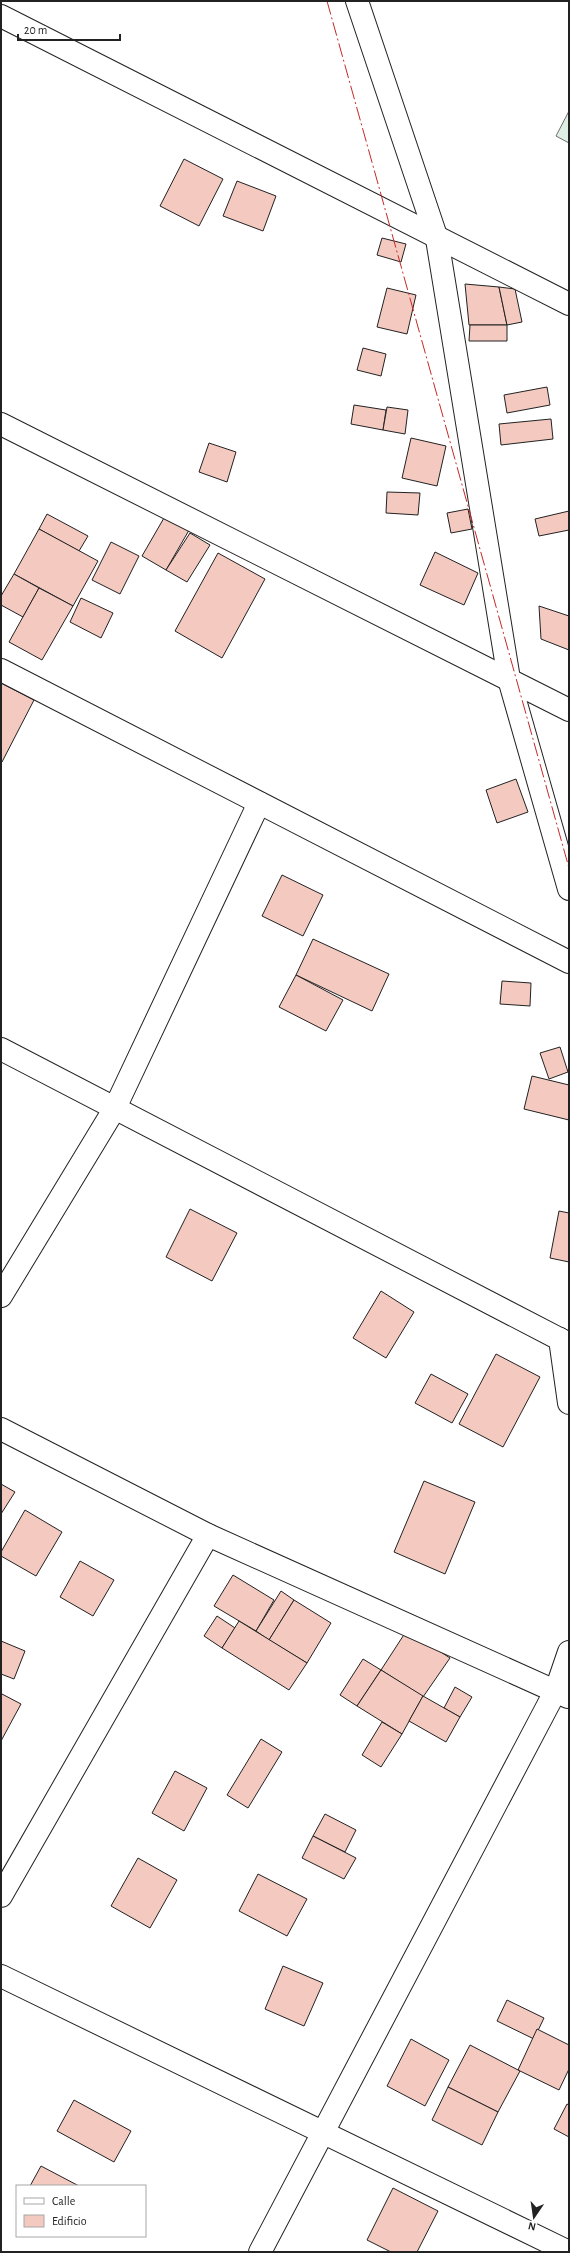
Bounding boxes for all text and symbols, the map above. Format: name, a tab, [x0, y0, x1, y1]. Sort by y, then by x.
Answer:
scale bar	[18, 16, 120, 42]
text: 20 m	[24, 24, 47, 36]
legend	[16, 2185, 146, 2237]
text: Calle	[52, 2195, 75, 2207]
north arrow	[514, 2197, 554, 2237]
text: Edificio	[52, 2215, 87, 2227]
text: N	[527, 2220, 537, 2232]

